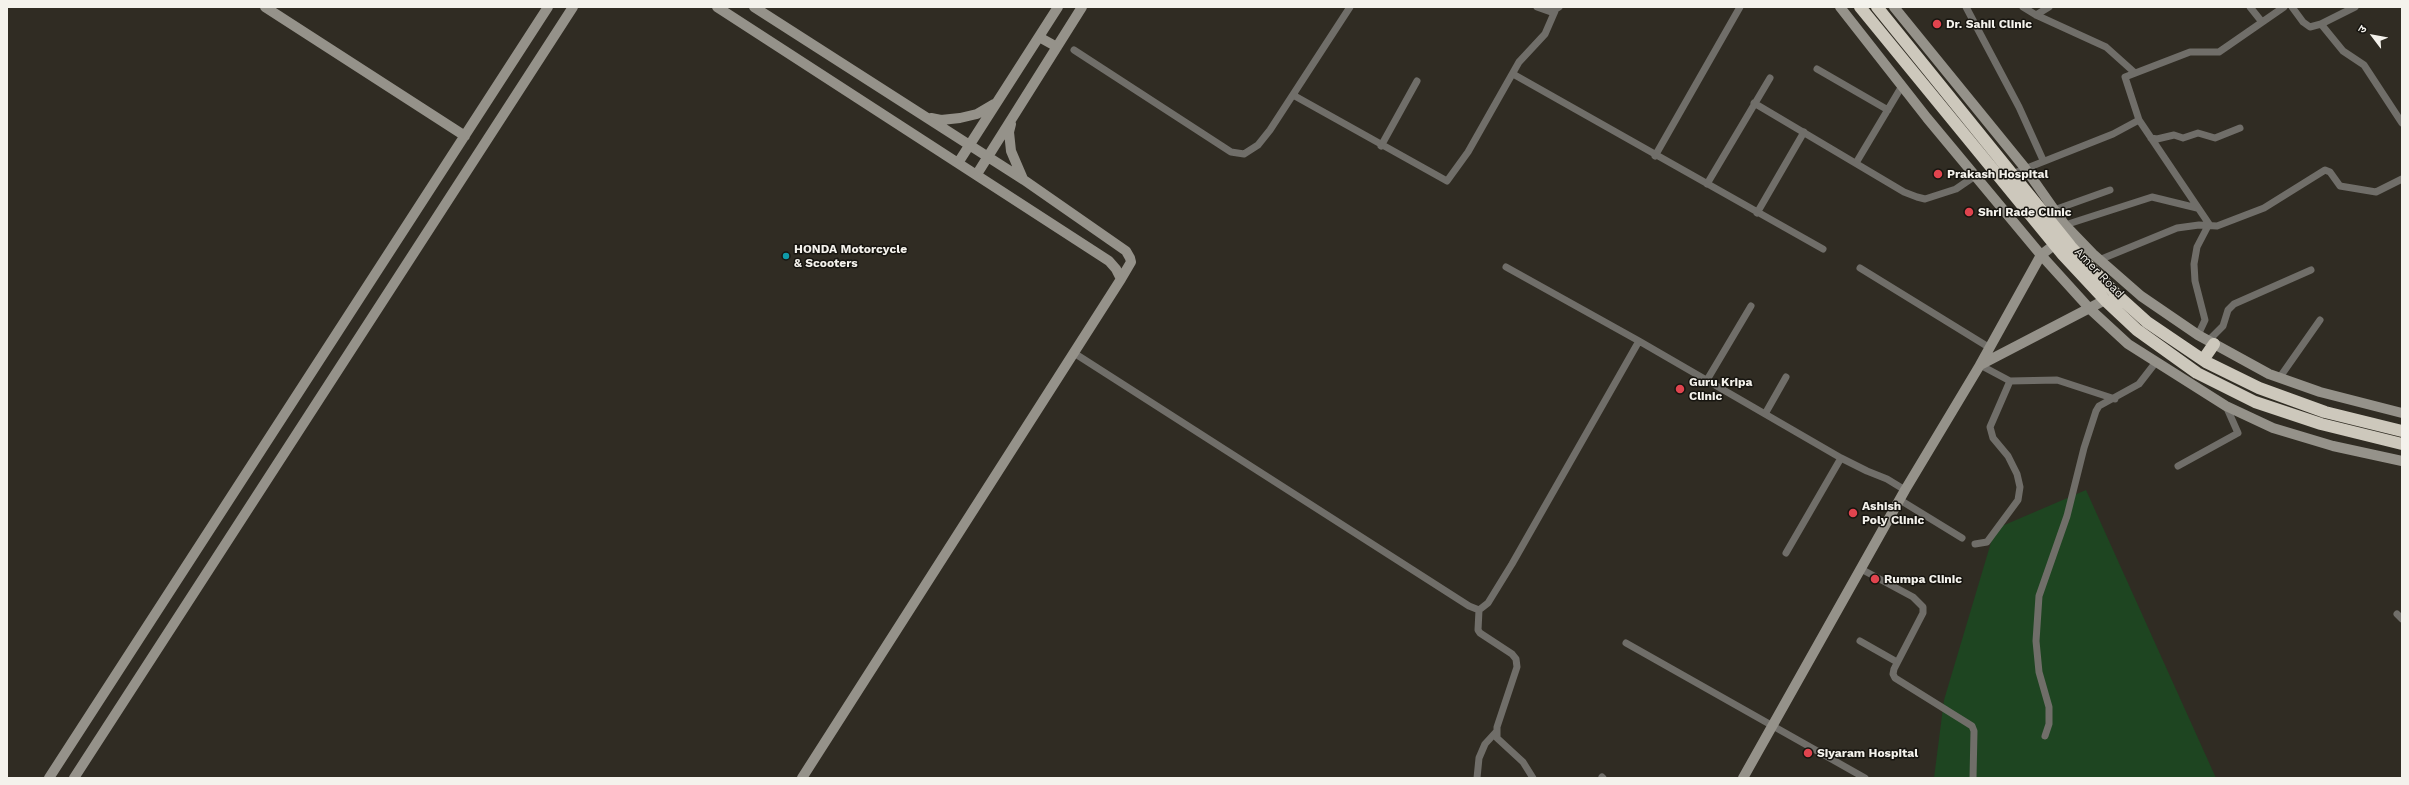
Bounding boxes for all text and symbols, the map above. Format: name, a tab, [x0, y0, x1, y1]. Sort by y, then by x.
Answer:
north arrow	[2353, 16, 2393, 56]
place label: Dr. Sahil Clinic	[1946, 17, 2032, 31]
marker: Dr. Sahil Clinic	[1931, 18, 1943, 30]
text: उ	[2355, 23, 2370, 36]
place label: Prakash Hospital	[1947, 167, 2048, 181]
marker: Prakash Hospital	[1932, 168, 1944, 180]
place label: Shri Rade Clinic	[1978, 205, 2072, 219]
marker: Shri Rade Clinic	[1963, 206, 1975, 218]
place label: HONDA Motorcycle & Scooters	[794, 242, 907, 270]
street label: Amer Road	[2071, 245, 2127, 301]
marker: HONDA Motorcycle & Scooters	[781, 251, 791, 261]
place label: Guru Kripa Clinic	[1689, 375, 1753, 403]
marker: Guru Kripa Clinic	[1674, 383, 1686, 395]
place label: Ashish Poly Clinic	[1862, 499, 1924, 527]
marker: Ashish Poly Clinic	[1847, 507, 1859, 519]
place label: Rumpa Clinic	[1884, 572, 1962, 586]
marker: Rumpa Clinic	[1869, 573, 1881, 585]
place label: Siyaram Hospital	[1817, 746, 1918, 760]
marker: Siyaram Hospital	[1802, 747, 1814, 759]

